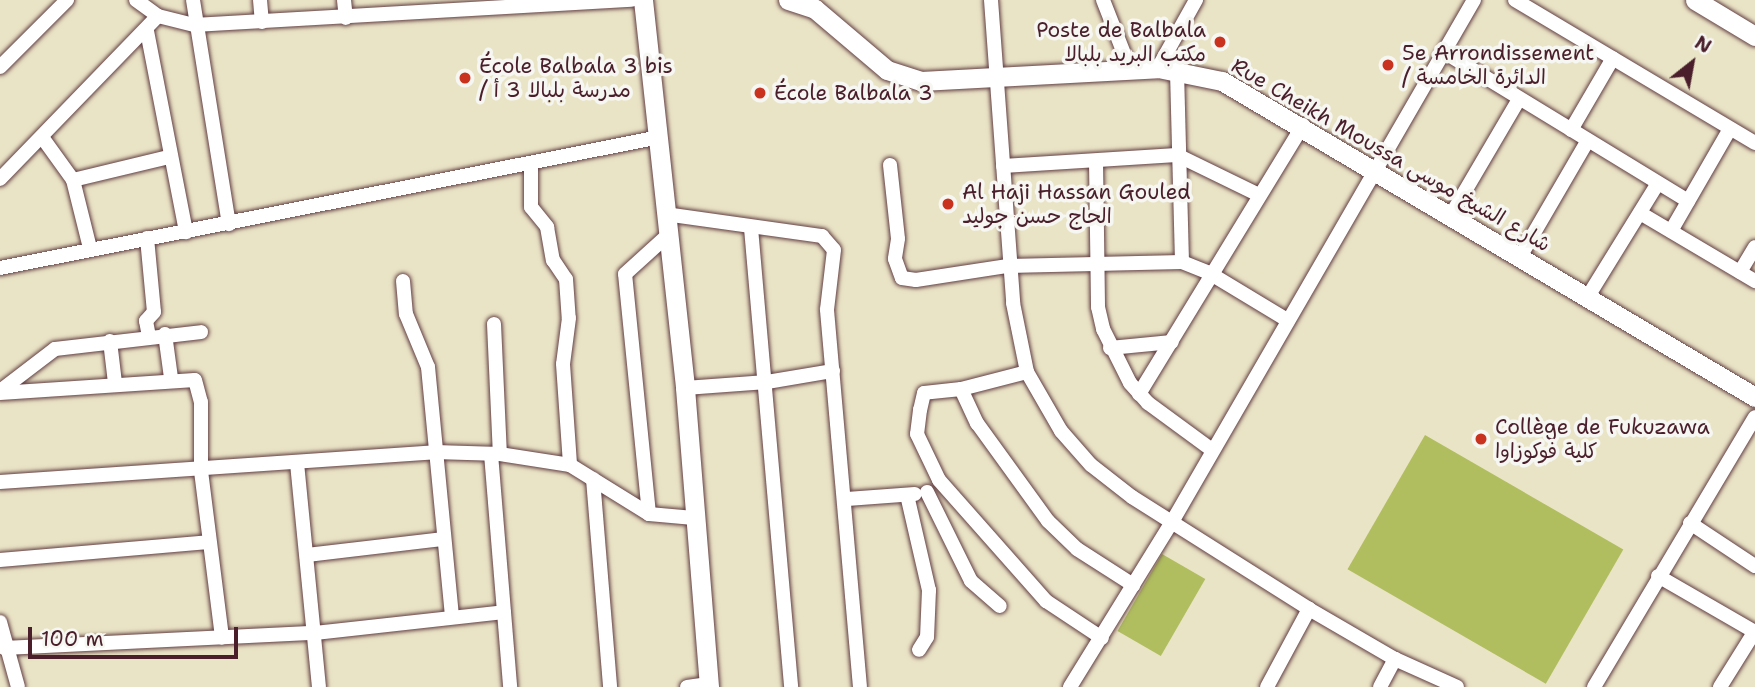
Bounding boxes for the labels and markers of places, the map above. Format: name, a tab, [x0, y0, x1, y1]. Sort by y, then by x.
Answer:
place label: Poste de Balbala مكتب البريد بلبالا	[1036, 17, 1206, 67]
marker: Poste de Balbala مكتب البريد بلبالا	[1212, 34, 1228, 50]
place label: 5e Arrondissement / الدائرة الخامسة	[1402, 40, 1595, 90]
place label: École Balbala 3 bis / مدرسة بلبالا 3 أ	[479, 53, 673, 103]
marker: 5e Arrondissement / الدائرة الخامسة	[1380, 57, 1396, 73]
marker: École Balbala 3 bis / مدرسة بلبالا 3 أ	[457, 70, 473, 86]
place label: École Balbala 3	[774, 80, 933, 106]
marker: École Balbala 3	[752, 85, 768, 101]
place label: Al Haji Hassan Gouled الحاج حسن جوليد	[962, 179, 1191, 229]
marker: Al Haji Hassan Gouled الحاج حسن جوليد	[940, 196, 956, 212]
place label: Collège de Fukuzawa كلية فوكوزاوا	[1495, 414, 1710, 464]
marker: Collège de Fukuzawa كلية فوكوزاوا	[1473, 431, 1489, 447]

